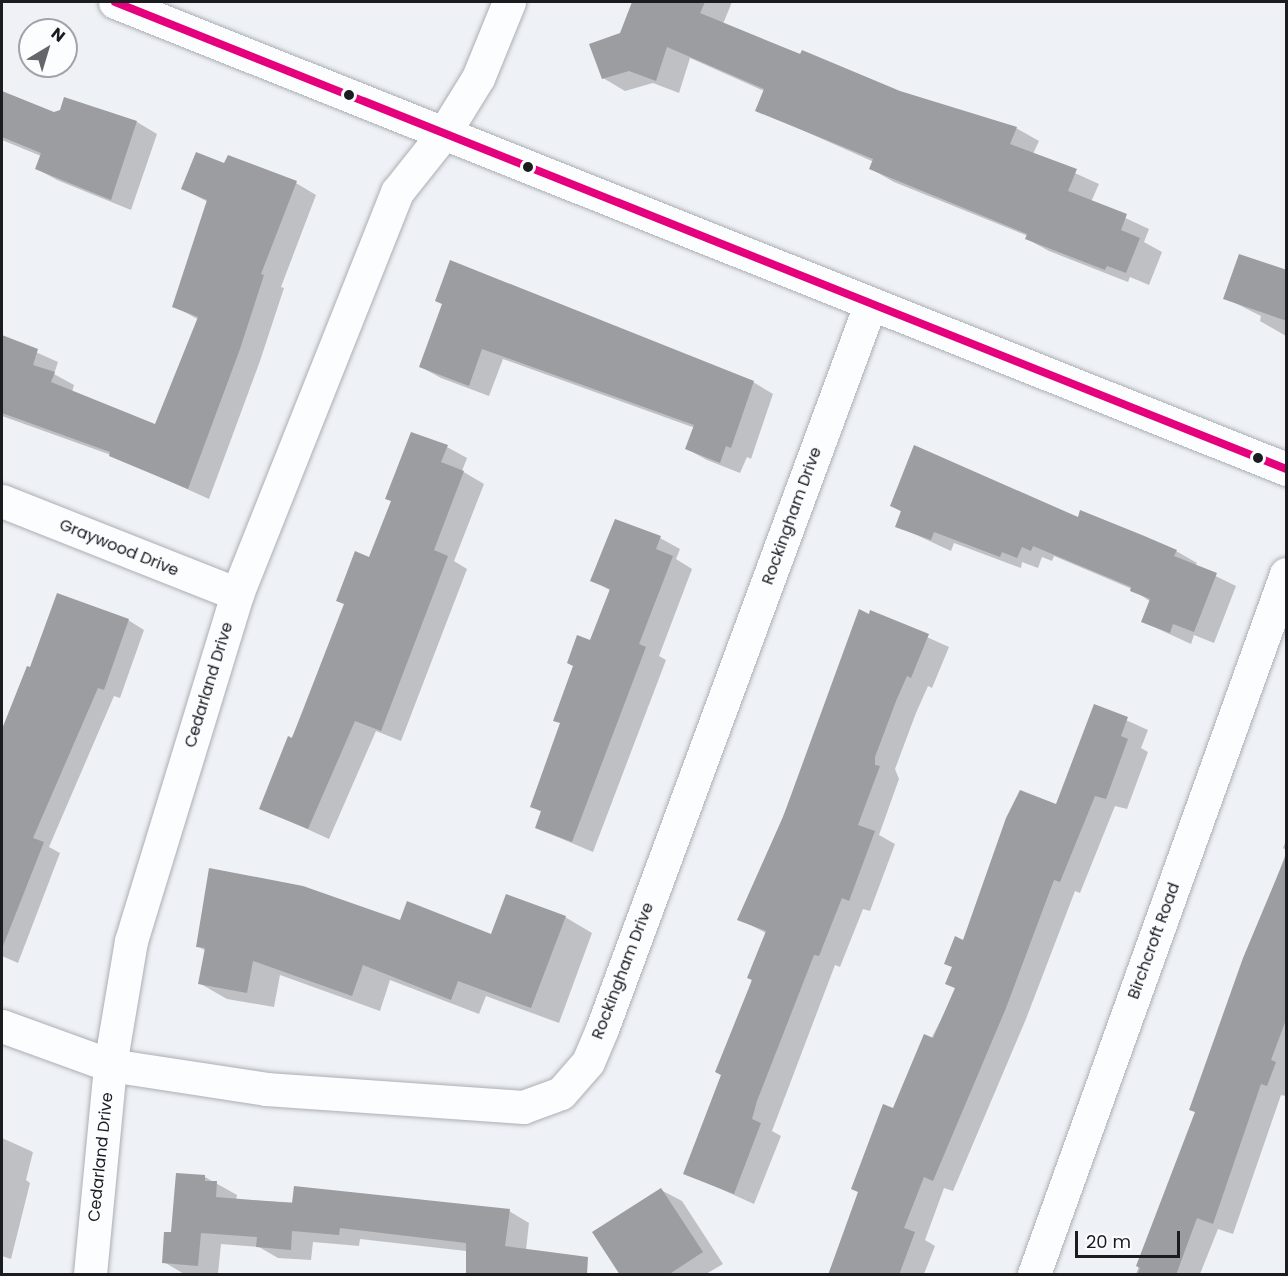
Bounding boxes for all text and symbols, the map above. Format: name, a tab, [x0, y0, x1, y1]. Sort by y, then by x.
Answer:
north arrow	[18, 18, 78, 78]
text: N	[46, 22, 70, 48]
unlabelled marker	[343, 89, 355, 101]
unlabelled marker	[522, 161, 534, 173]
street label: Rockingham Drive	[758, 445, 826, 587]
unlabelled marker	[1252, 452, 1264, 464]
street label: Graywood Drive	[57, 515, 181, 581]
street label: Cedarland Drive	[181, 620, 237, 750]
street label: Birchcroft Road	[1124, 880, 1184, 1002]
street label: Rockingham Drive	[588, 900, 658, 1042]
street label: Cedarland Drive	[85, 1091, 117, 1223]
scale bar	[1078, 1219, 1183, 1257]
text: 20 m	[1086, 1229, 1131, 1254]

